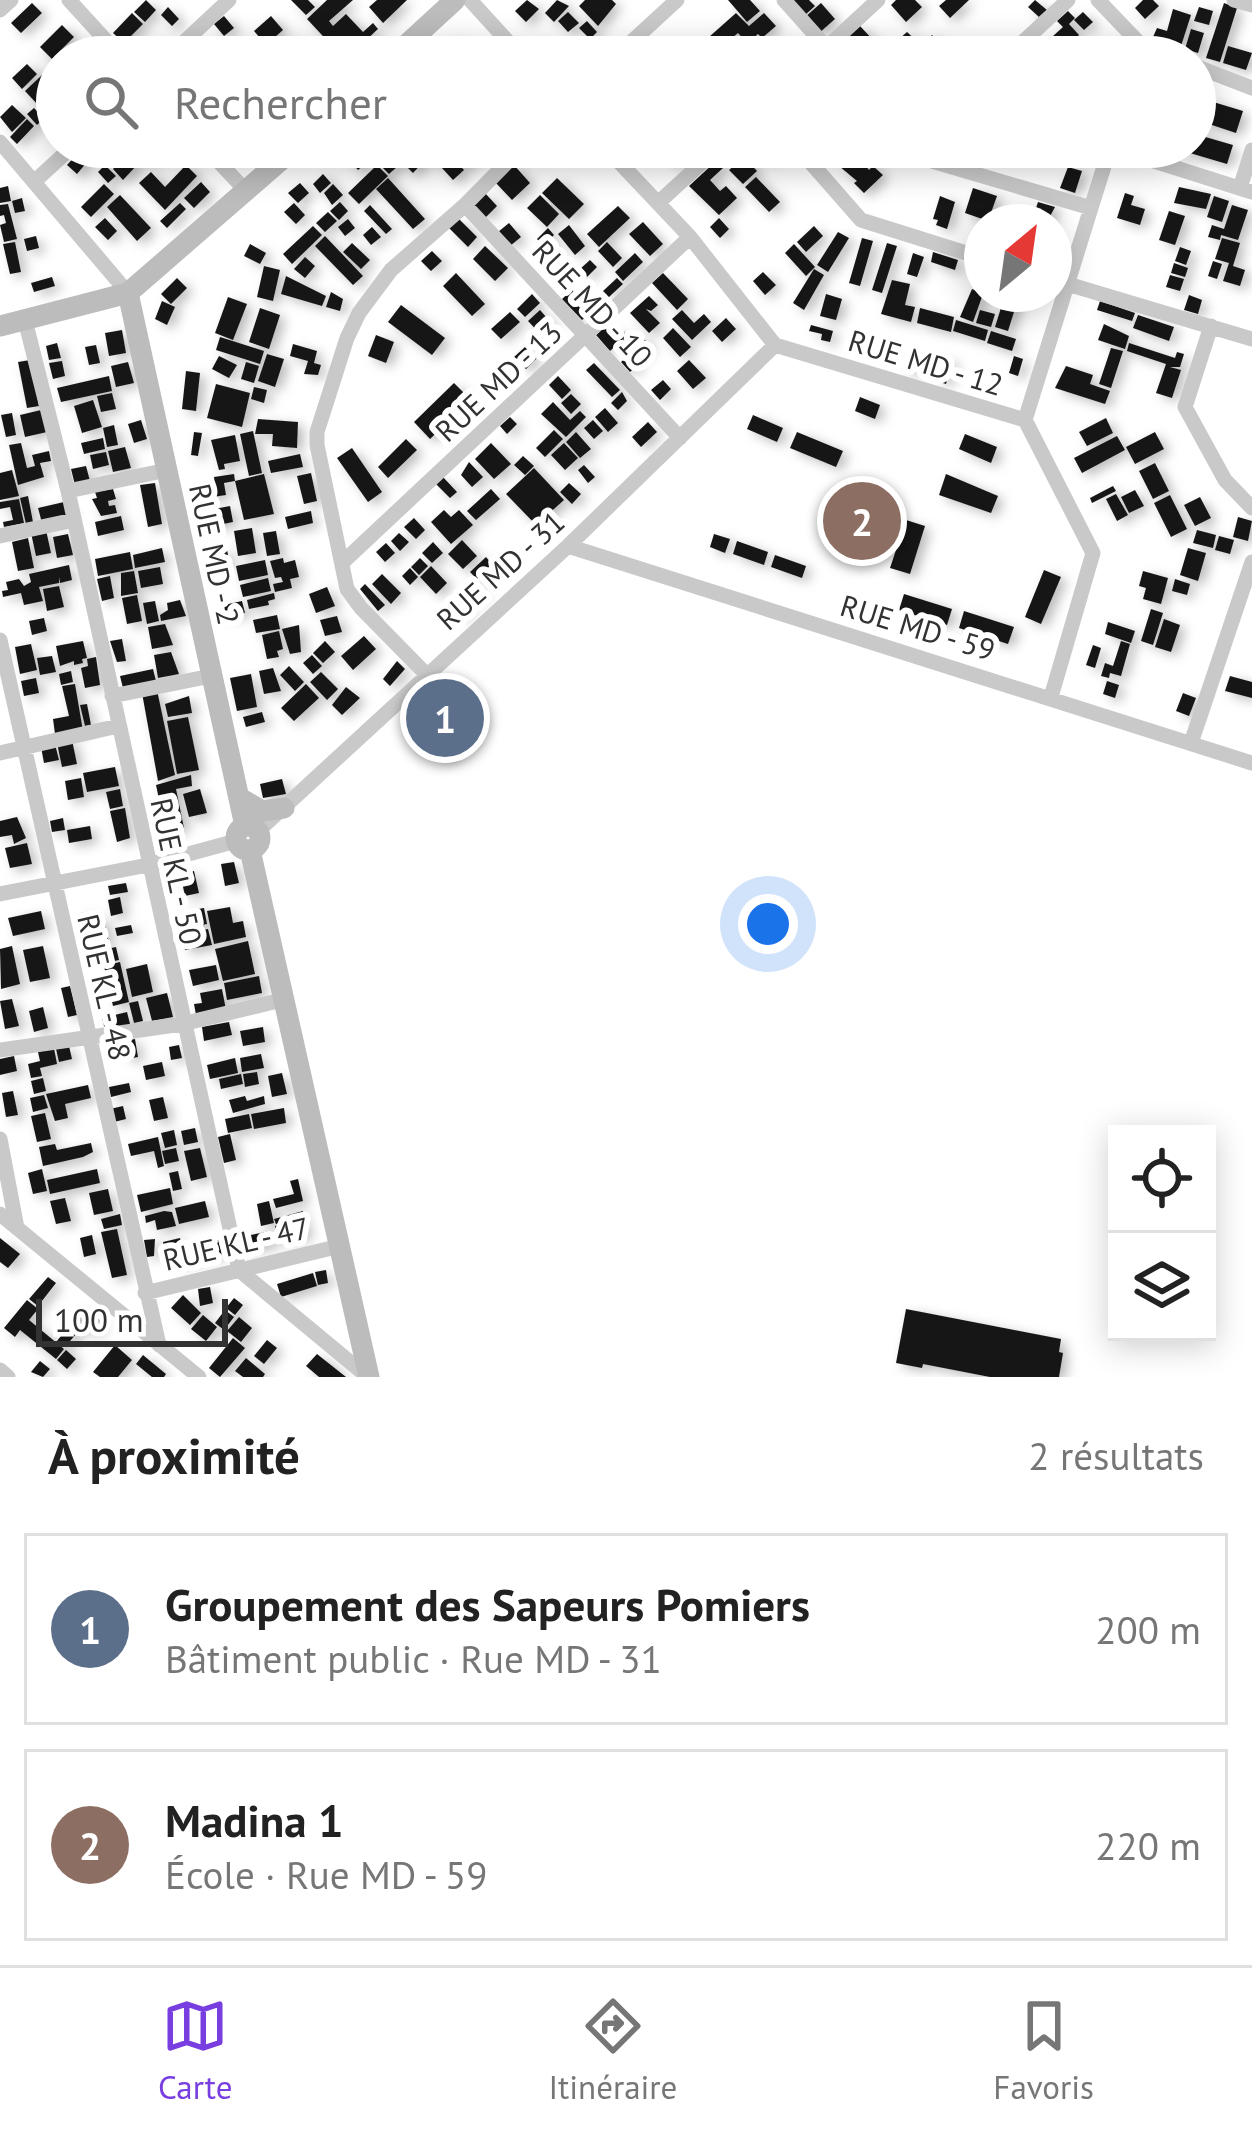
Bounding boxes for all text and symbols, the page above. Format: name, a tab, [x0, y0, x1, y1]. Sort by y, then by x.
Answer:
search box	[36, 36, 1216, 168]
icon: search	[78, 69, 144, 135]
text: Rechercher	[174, 73, 387, 131]
north arrow	[964, 204, 1072, 312]
street label: RUE MD - 10	[524, 231, 662, 375]
street label: RUE MD - 13	[426, 312, 570, 450]
street label: RUE MD - 12	[844, 320, 1008, 404]
pin: 2	[823, 476, 901, 566]
street label: RUE MD - 2	[181, 480, 249, 628]
street label: RUE MD - 31	[428, 502, 572, 638]
street label: RUE MD - 59	[836, 585, 1000, 669]
pin: 1	[406, 673, 484, 763]
street label: RUE KL - 50	[142, 794, 212, 948]
your location	[738, 894, 798, 954]
street label: RUE KL - 48	[69, 910, 141, 1064]
map controls	[1108, 1125, 1216, 1341]
button: locate	[1108, 1125, 1216, 1233]
street label: RUE KL - 47	[159, 1207, 313, 1279]
button: layers	[1108, 1233, 1216, 1341]
scale bar	[36, 1293, 228, 1346]
text: 100 m	[54, 1298, 144, 1341]
text: À proximité	[48, 1422, 300, 1488]
text: 2 résultats	[1028, 1430, 1204, 1481]
text: Groupement des Sapeurs Pomiers	[165, 1575, 810, 1633]
text: 1	[79, 1604, 101, 1655]
text: 200 m	[1095, 1604, 1201, 1655]
text: Bâtiment public · Rue MD - 31	[165, 1633, 662, 1684]
text: Madina 1	[165, 1791, 343, 1849]
text: 2	[79, 1820, 101, 1871]
text: 220 m	[1095, 1820, 1201, 1871]
text: École · Rue MD - 59	[165, 1849, 488, 1900]
tab: Carte	[158, 1993, 232, 2108]
tab: Itinéraire	[548, 1993, 677, 2108]
tab: Favoris	[993, 1993, 1094, 2108]

